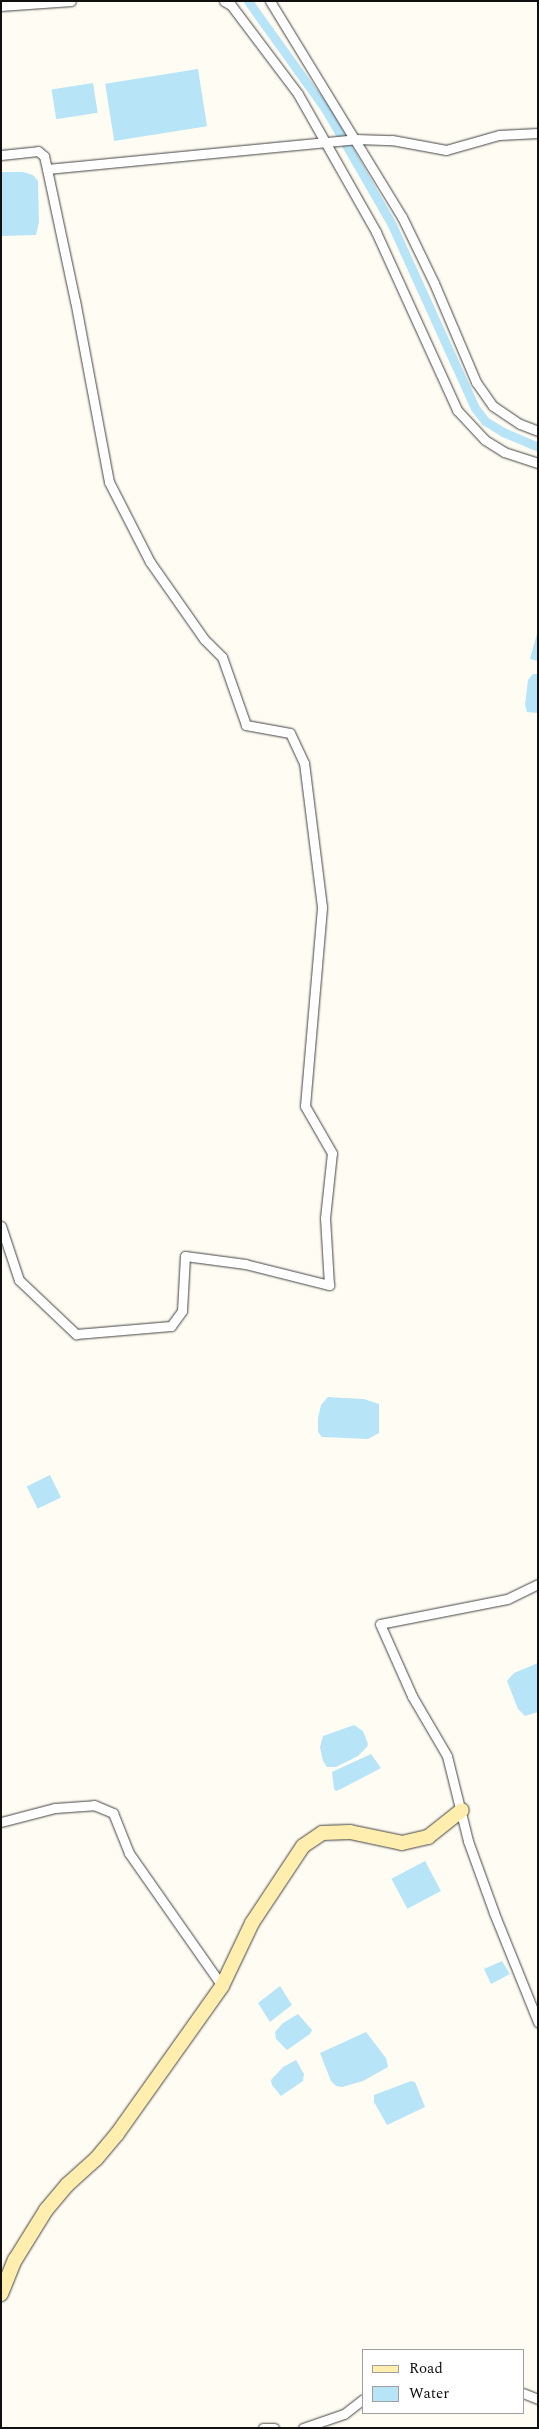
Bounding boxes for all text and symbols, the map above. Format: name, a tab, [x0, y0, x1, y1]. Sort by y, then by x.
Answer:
legend	[362, 2349, 524, 2414]
text: Road	[409, 2357, 443, 2380]
text: Water	[409, 2382, 449, 2405]

